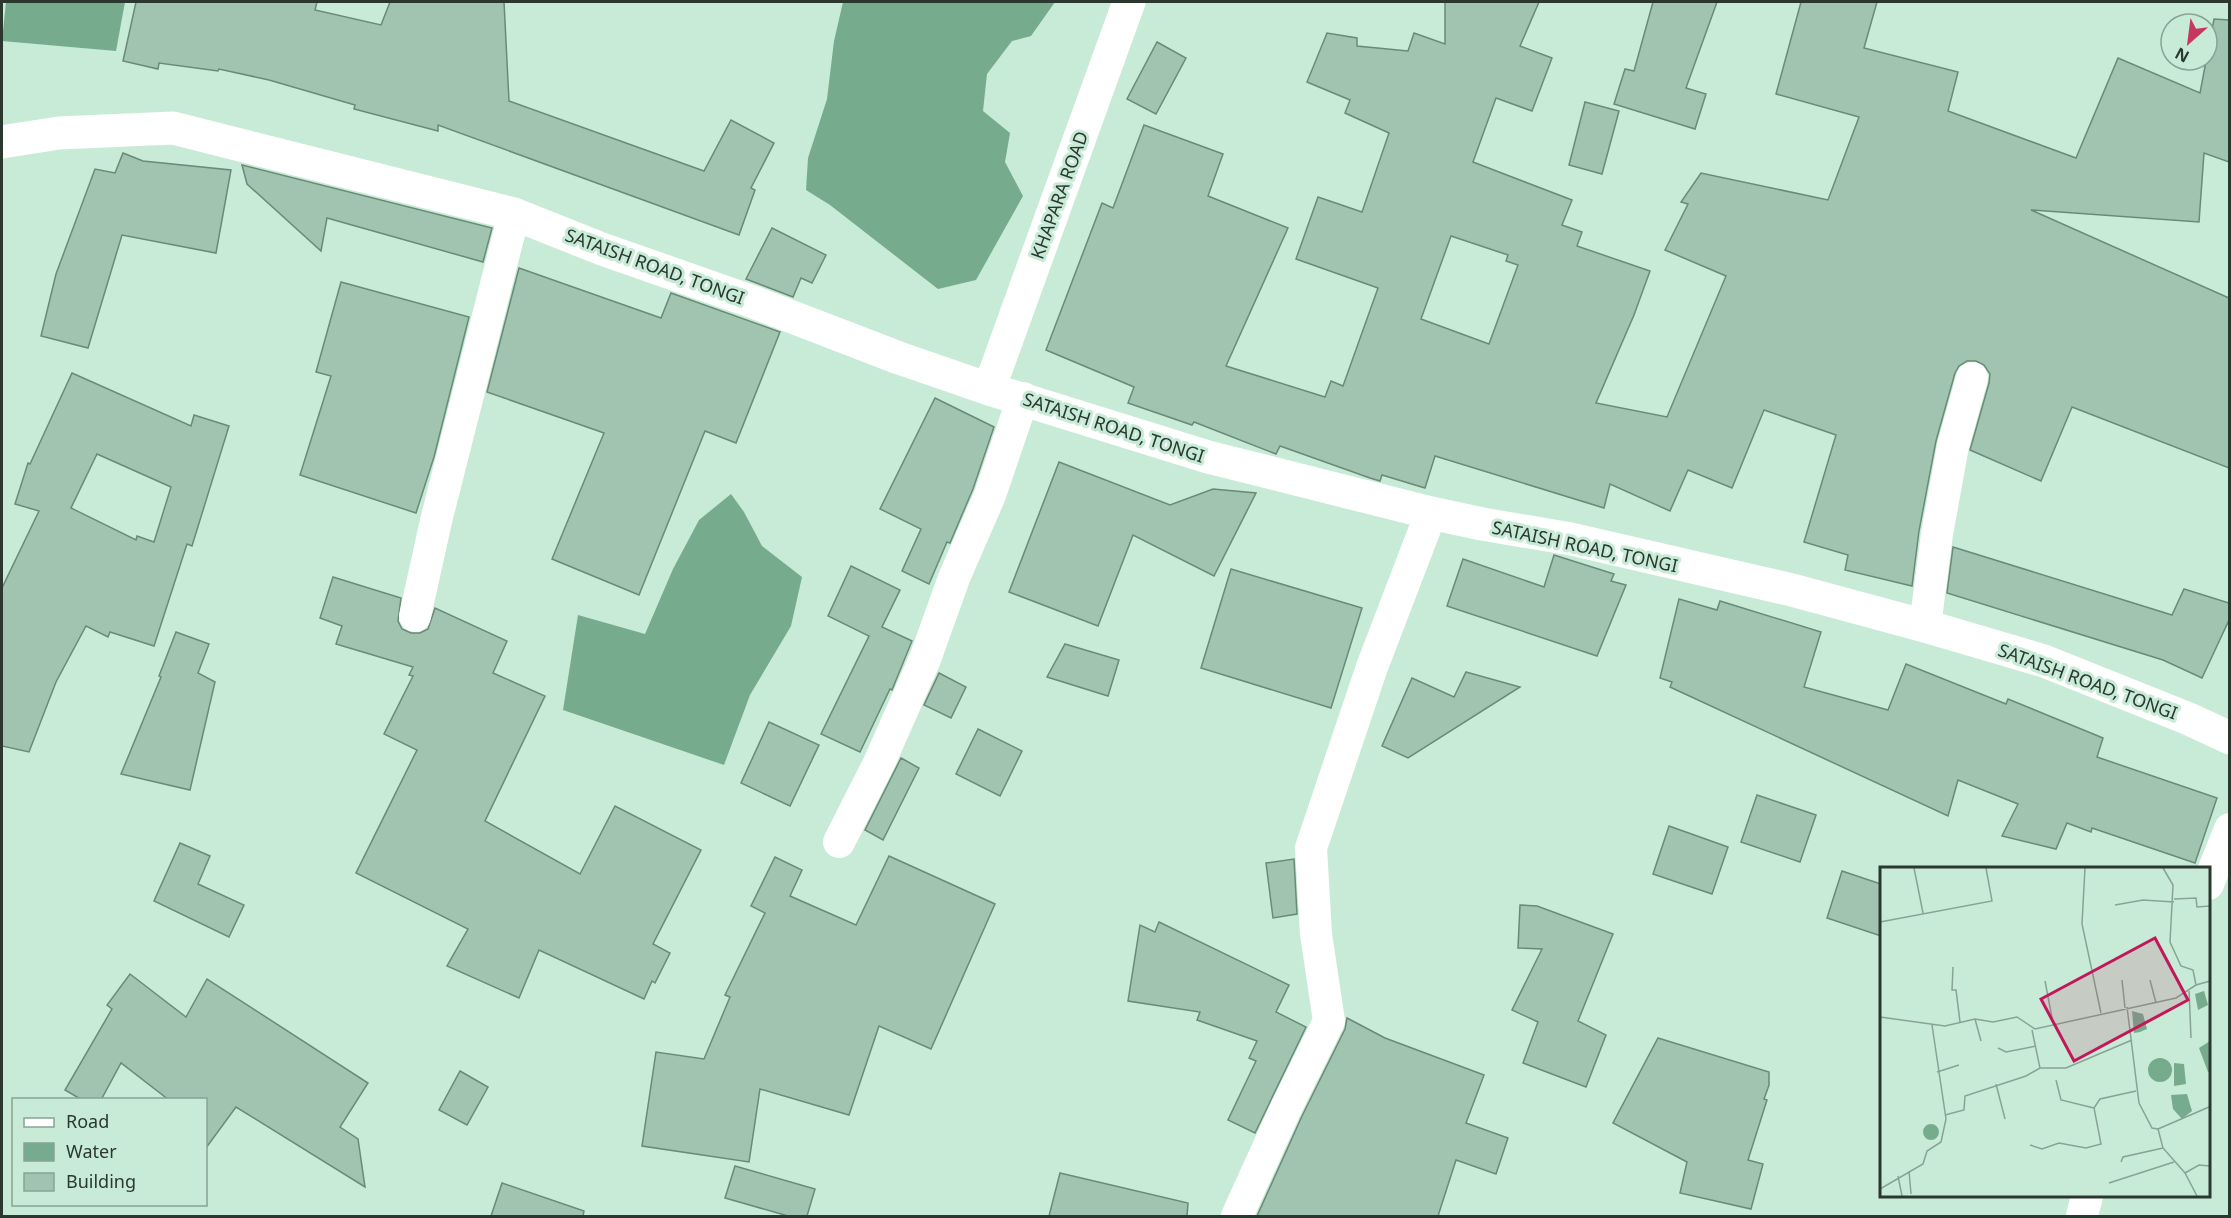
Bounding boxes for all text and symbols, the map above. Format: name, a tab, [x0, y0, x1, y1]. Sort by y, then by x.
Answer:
north arrow	[2159, 12, 2219, 72]
text: N	[2171, 42, 2193, 68]
street label: KHAPARA ROAD	[1025, 128, 1093, 262]
street label: SATAISH ROAD, TONGI	[562, 222, 748, 310]
street label: SATAISH ROAD, TONGI	[1020, 386, 1208, 468]
street label: SATAISH ROAD, TONGI	[1490, 515, 1680, 577]
street label: SATAISH ROAD, TONGI	[1995, 637, 2181, 725]
inset map	[1880, 867, 2210, 1197]
legend	[12, 1098, 207, 1206]
text: Road	[66, 1109, 109, 1133]
text: Water	[66, 1139, 117, 1163]
text: Building	[66, 1169, 136, 1193]

